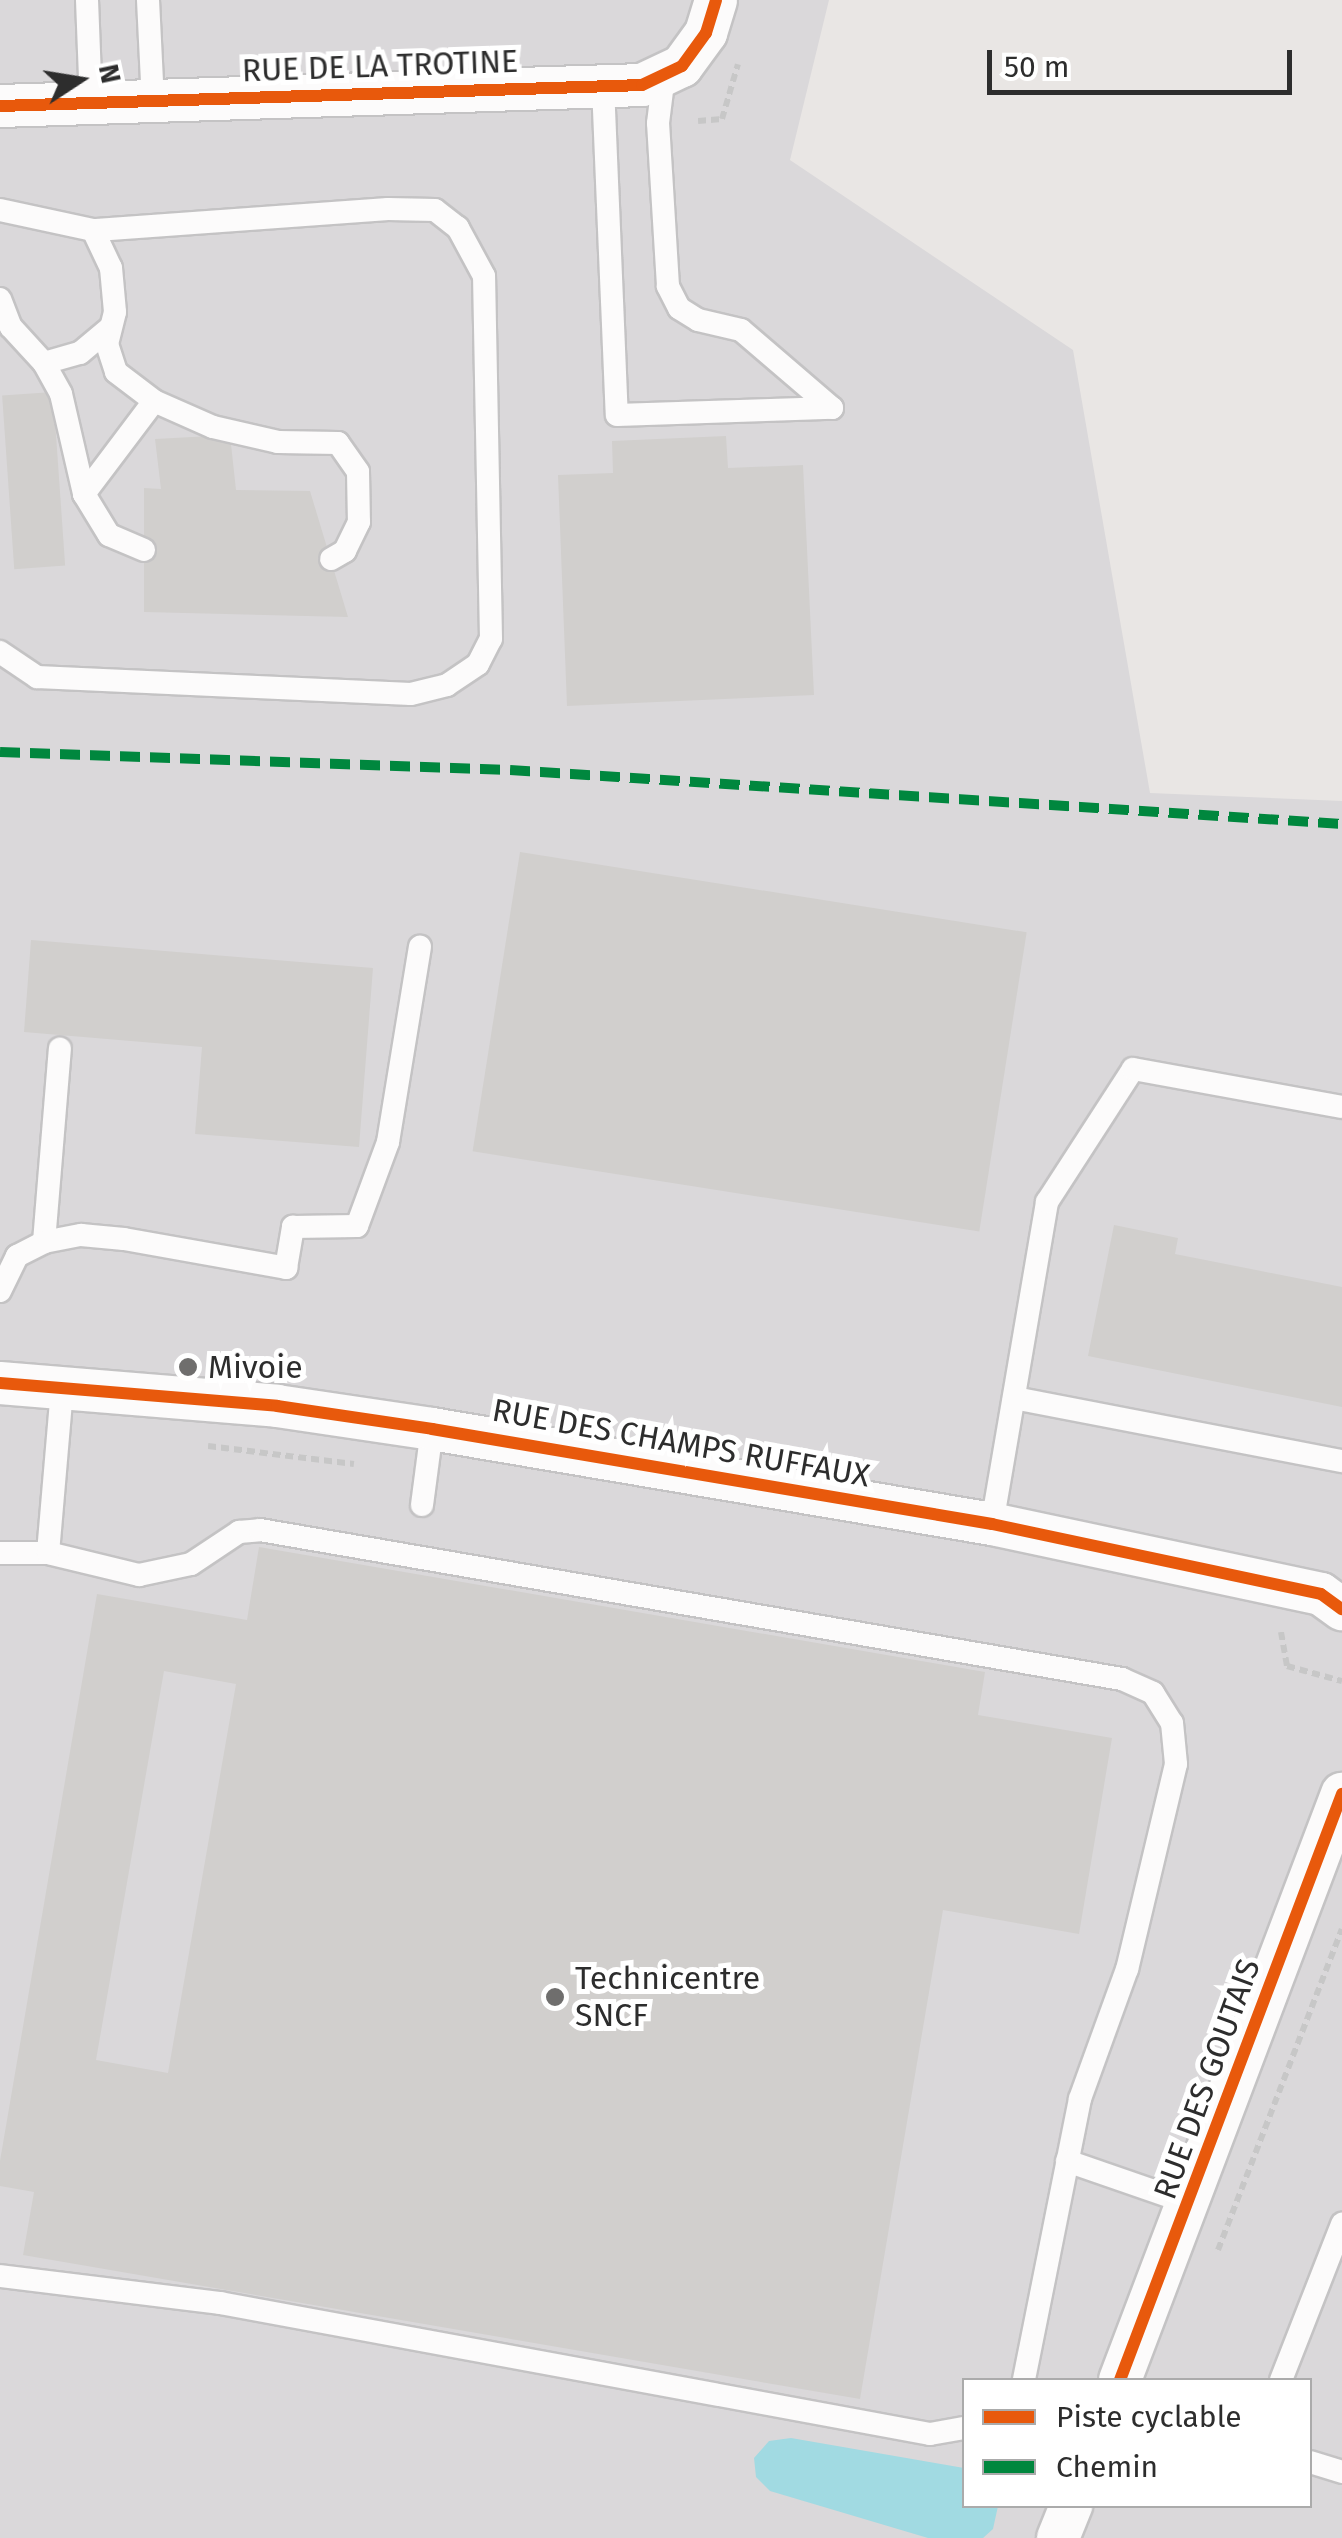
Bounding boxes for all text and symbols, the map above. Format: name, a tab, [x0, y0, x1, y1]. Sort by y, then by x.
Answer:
north arrow	[30, 30, 130, 130]
scale bar	[992, 30, 1297, 92]
street label: RUE DE LA TROTINE	[241, 42, 519, 90]
text: 50 m	[1004, 49, 1069, 85]
text: N	[92, 61, 128, 86]
place label: Mivoie	[208, 1348, 303, 1386]
marker: Mivoie	[177, 1356, 199, 1378]
street label: RUE DES CHAMPS RUFFAUX	[489, 1391, 873, 1495]
street label: RUE DES GOUTAIS	[1146, 1954, 1268, 2204]
place label: Technicentre SNCF	[575, 1960, 760, 2035]
marker: Technicentre SNCF	[544, 1986, 566, 2008]
legend	[962, 2378, 1312, 2508]
text: Piste cyclable	[1056, 2399, 1242, 2435]
text: Chemin	[1056, 2449, 1158, 2485]

